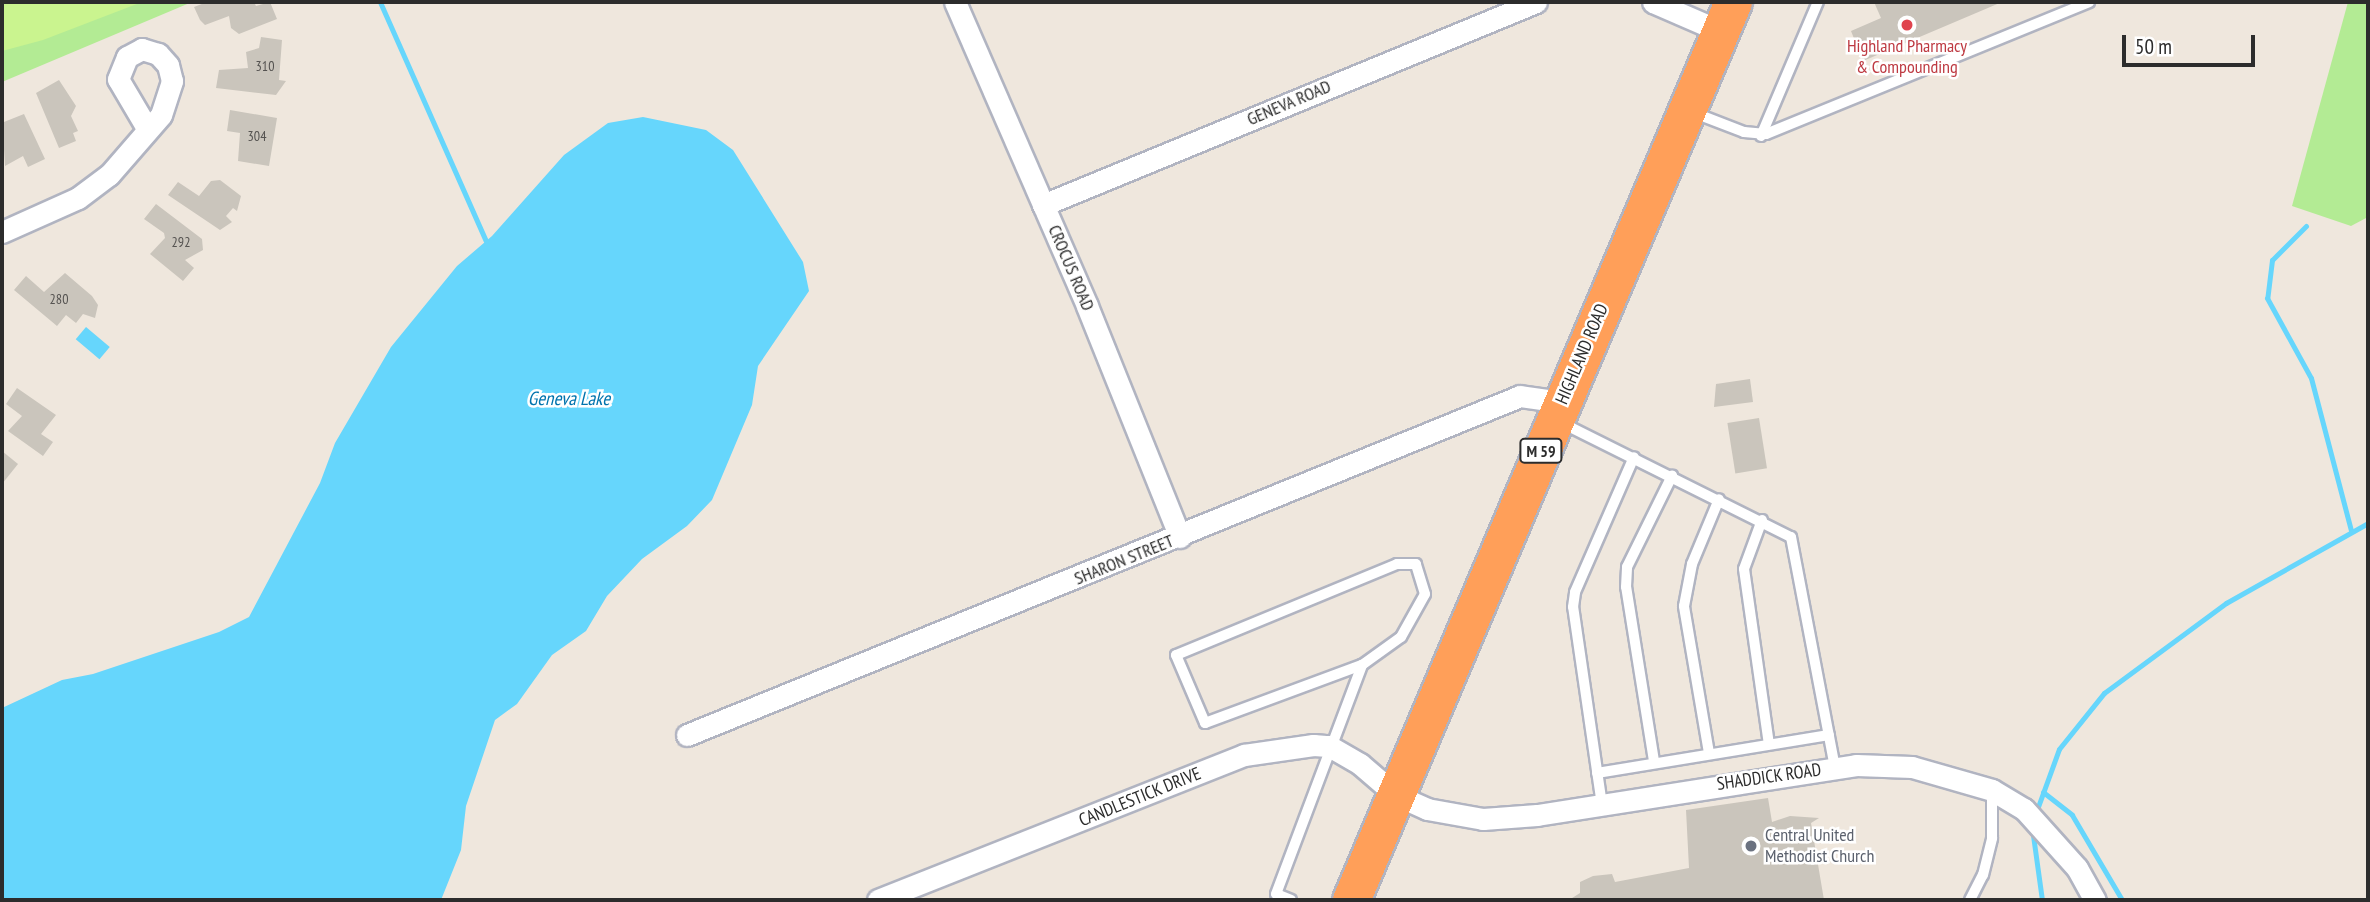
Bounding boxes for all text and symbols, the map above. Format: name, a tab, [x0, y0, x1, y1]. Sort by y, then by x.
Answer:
marker: Highland Pharmacy & Compounding	[1899, 17, 1915, 33]
scale bar	[2125, 21, 2258, 65]
text: 50 m	[2135, 33, 2172, 60]
place label: Highland Pharmacy & Compounding	[1847, 36, 1967, 78]
house number: 310	[256, 58, 274, 74]
street label: GENEVA ROAD	[1244, 76, 1334, 130]
house number: 304	[248, 128, 266, 144]
street label: CROCUS ROAD	[1043, 222, 1099, 314]
house number: 292	[172, 234, 190, 250]
house number: 280	[50, 291, 68, 307]
street label: HIGHLAND ROAD	[1551, 301, 1613, 407]
water label: Geneva Lake	[528, 388, 610, 410]
road number: M 59	[1518, 438, 1564, 464]
street label: SHARON STREET	[1071, 530, 1177, 590]
street label: SHADDICK ROAD	[1715, 759, 1823, 795]
street label: CANDLESTICK DRIVE	[1076, 763, 1204, 831]
place label: Central United Methodist Church	[1765, 825, 1874, 868]
marker: Central United Methodist Church	[1743, 838, 1759, 854]

